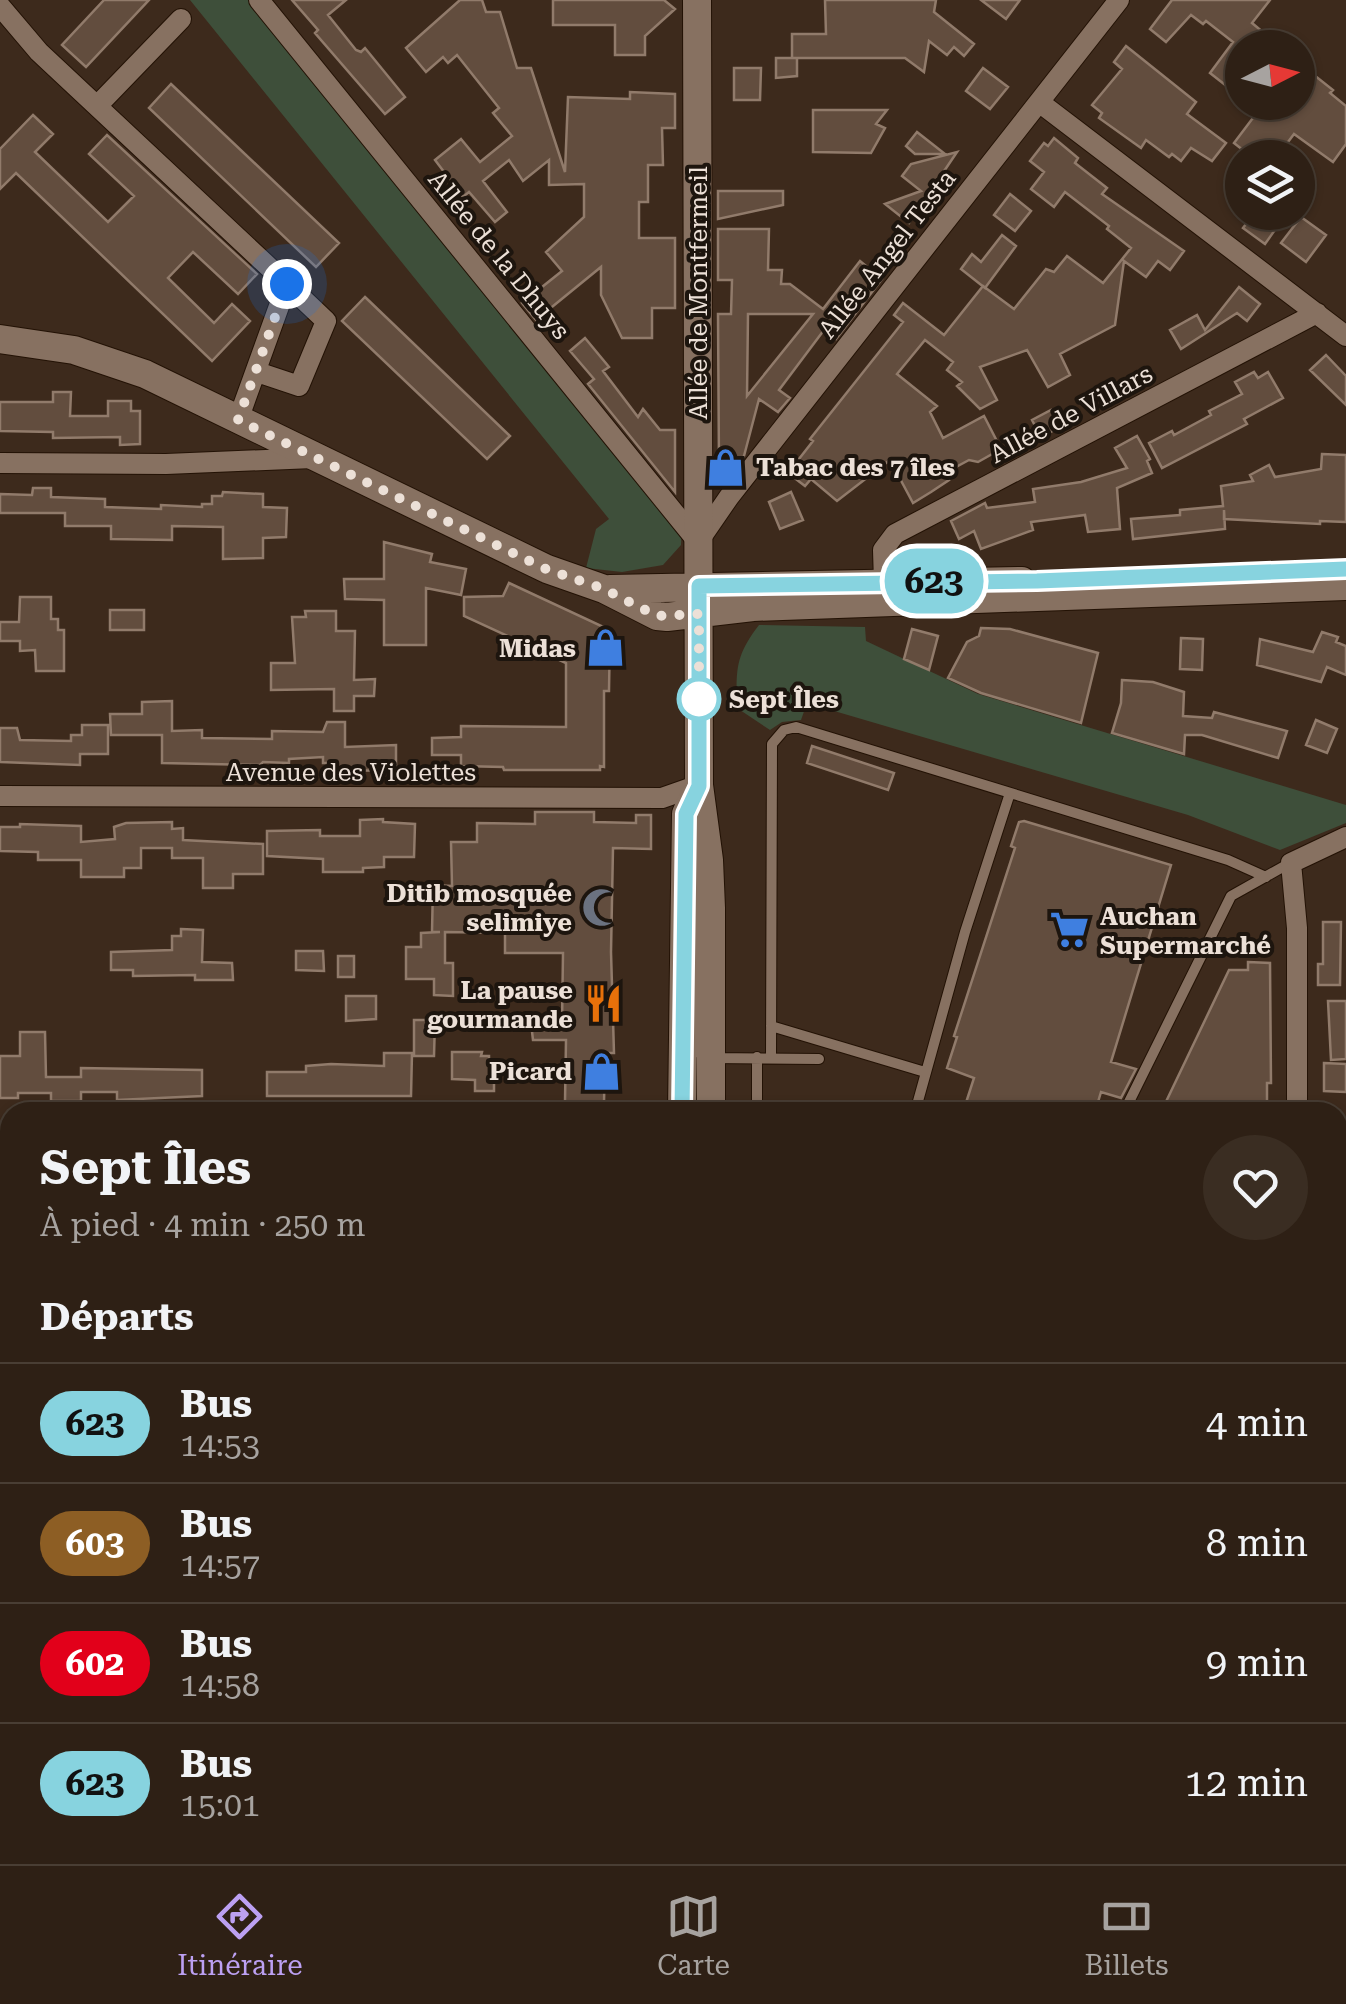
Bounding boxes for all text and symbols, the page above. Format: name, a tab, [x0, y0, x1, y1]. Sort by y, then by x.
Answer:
north arrow	[1225, 30, 1315, 120]
map controls	[1225, 30, 1315, 230]
button: layers	[1225, 140, 1315, 230]
street label: Allée Angel Testa	[812, 164, 962, 344]
street label: Allée de la Dhuys	[422, 165, 576, 345]
street label: Allée de Montfermeil	[684, 166, 713, 420]
your location	[262, 259, 312, 309]
street label: Allée de Villars	[985, 359, 1157, 469]
shop icon: Tabac des 7 îles	[705, 446, 747, 488]
place label: Tabac des 7 îles	[756, 453, 955, 482]
line badge: 623	[876, 548, 992, 614]
text: 623	[905, 561, 963, 602]
shop icon: Midas	[585, 627, 627, 669]
place label: Midas	[499, 634, 576, 663]
marker: Sept Îles	[678, 678, 720, 720]
place label: Sept Îles	[729, 685, 839, 714]
street label: Avenue des Violettes	[226, 758, 476, 787]
place label: Ditib mosquée selimiye	[387, 879, 572, 937]
mosque icon: Ditib mosquée selimiye	[581, 886, 623, 928]
place label: Auchan Supermarché	[1100, 902, 1271, 960]
supermarket icon: Auchan Supermarché	[1049, 909, 1091, 951]
place label: La pause gourmande	[426, 976, 573, 1034]
restaurant icon: La pause gourmande	[582, 983, 624, 1025]
shop icon: Picard	[581, 1050, 623, 1092]
place label: Picard	[489, 1057, 572, 1086]
button: heart	[1203, 1135, 1308, 1240]
text: Sept Îles	[40, 1140, 251, 1196]
text: À pied · 4 min · 250 m	[40, 1206, 366, 1244]
text: Départs	[40, 1295, 194, 1339]
text: Bus	[180, 1382, 252, 1426]
text: 4 min	[1206, 1401, 1308, 1445]
text: 623	[66, 1403, 124, 1444]
text: 14:53	[180, 1426, 260, 1464]
text: Bus	[180, 1502, 252, 1546]
text: 8 min	[1206, 1521, 1308, 1565]
text: 603	[66, 1523, 124, 1564]
text: 14:57	[180, 1546, 260, 1584]
text: Bus	[180, 1622, 252, 1666]
text: 9 min	[1206, 1641, 1308, 1685]
text: 602	[66, 1643, 124, 1684]
text: 14:58	[180, 1666, 260, 1704]
text: Bus	[180, 1742, 252, 1786]
text: 12 min	[1185, 1761, 1308, 1805]
text: 623	[66, 1763, 124, 1804]
text: 15:01	[180, 1786, 260, 1824]
tab: Itinéraire	[177, 1889, 303, 1982]
tab: Carte	[657, 1889, 730, 1982]
tab: Billets	[1085, 1889, 1169, 1982]

